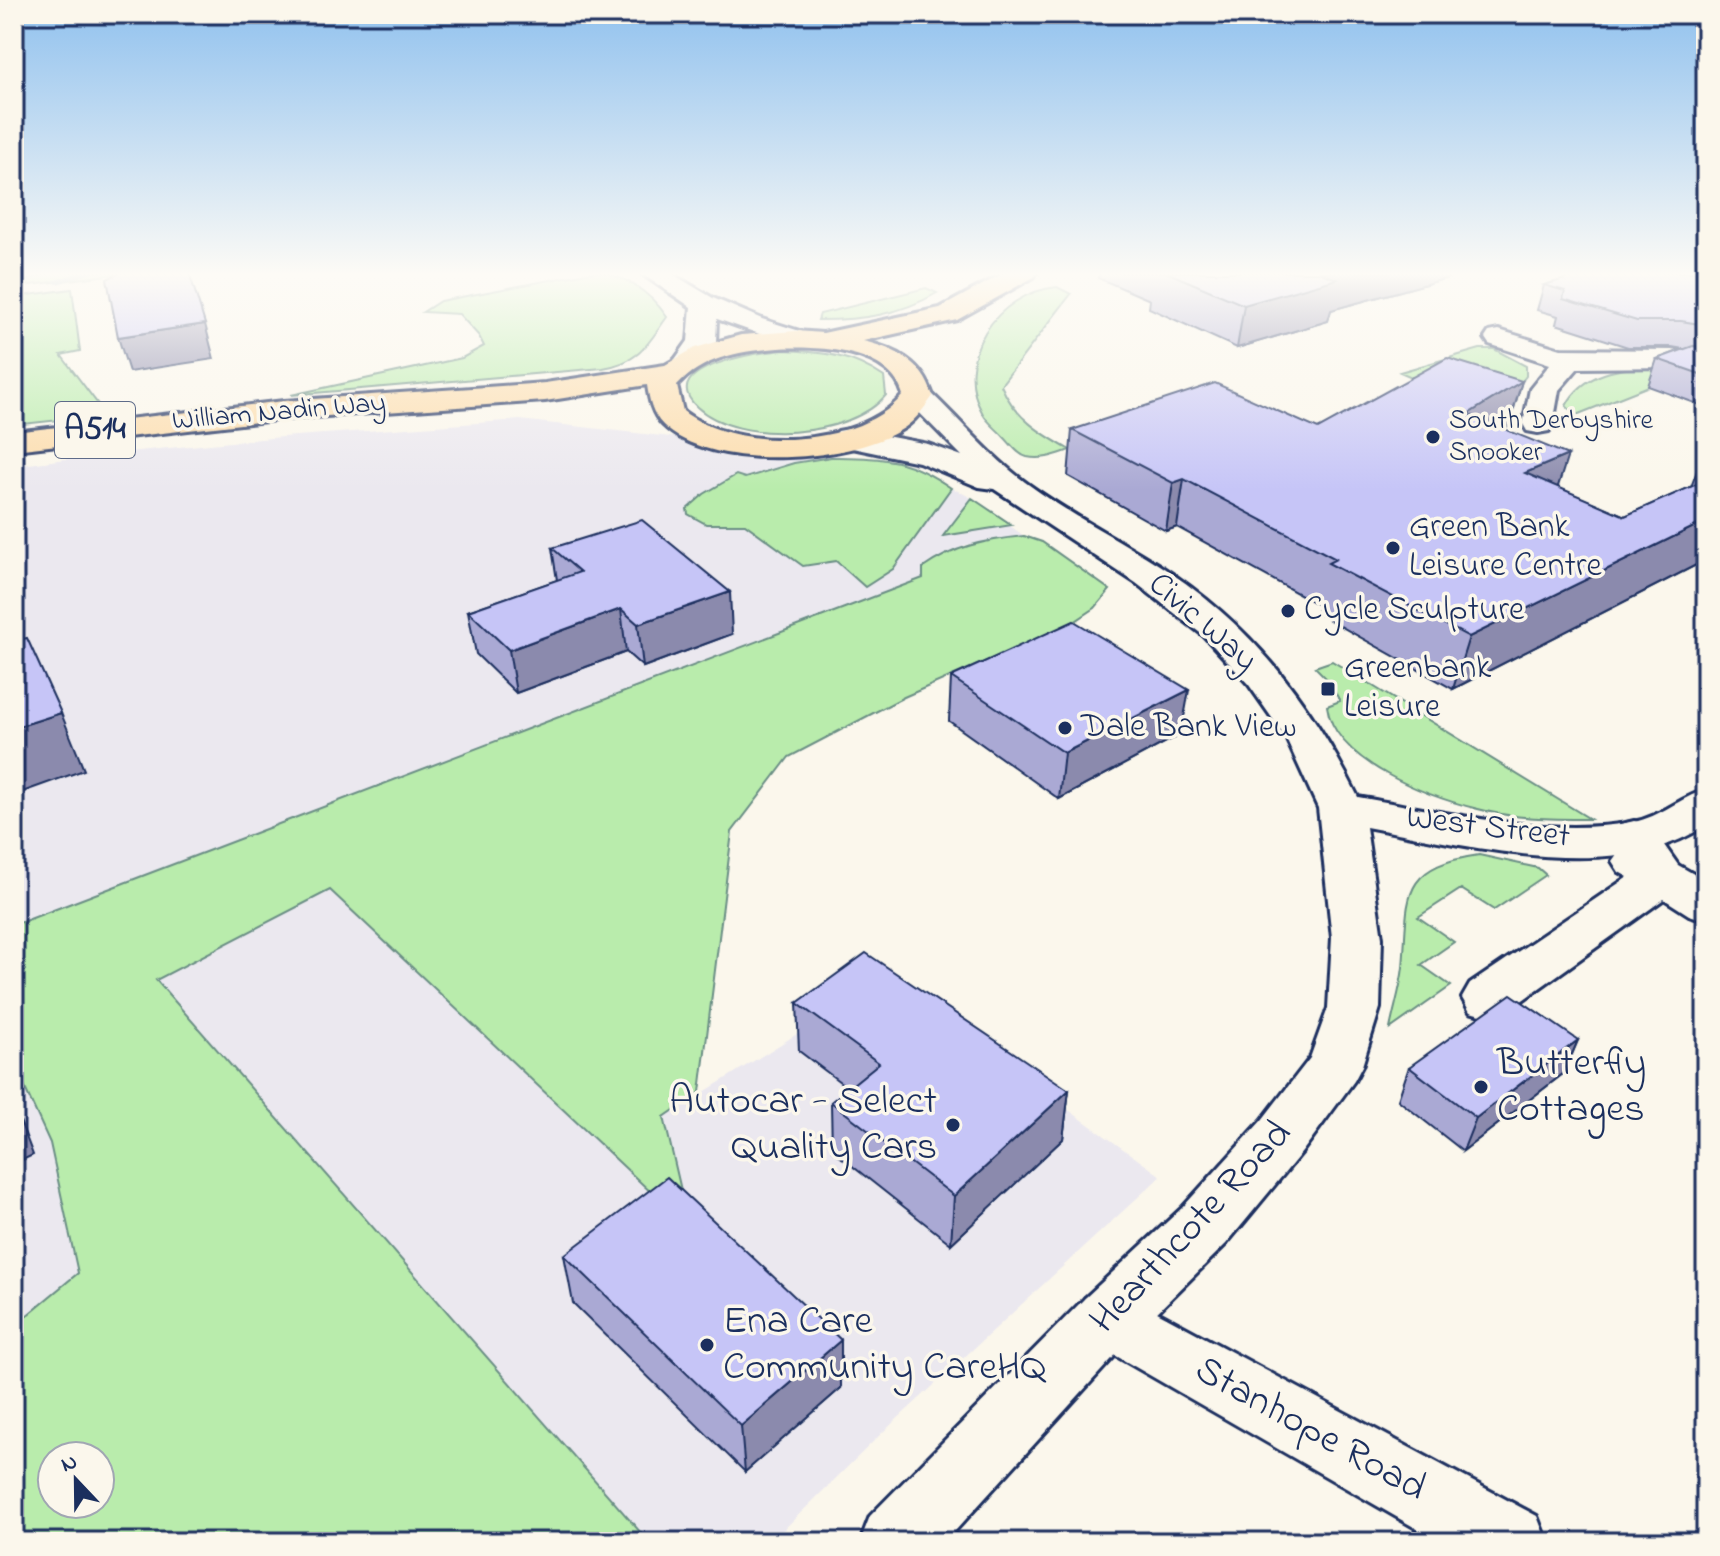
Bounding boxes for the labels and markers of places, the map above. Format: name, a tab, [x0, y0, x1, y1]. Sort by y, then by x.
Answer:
place label: South Derbyshire Snooker	[1449, 401, 1654, 474]
marker: South Derbyshire Snooker	[1424, 428, 1442, 446]
place label: Green Bank Leisure Centre	[1409, 503, 1602, 592]
marker: Green Bank Leisure Centre	[1384, 539, 1402, 557]
place label: Cycle Sculpture	[1304, 586, 1525, 636]
marker: Cycle Sculpture	[1279, 602, 1297, 620]
place label: Greenbank Leisure	[1344, 644, 1491, 733]
marker: Greenbank Leisure	[1319, 680, 1337, 698]
place label: Dale Bank View	[1080, 703, 1297, 753]
marker: Dale Bank View	[1056, 719, 1074, 737]
place label: Butterfly Cottages	[1496, 1035, 1646, 1140]
place label: Autocar - Select Quality Cars	[669, 1073, 937, 1178]
marker: Butterfly Cottages	[1472, 1078, 1490, 1096]
marker: Autocar - Select Quality Cars	[944, 1116, 962, 1134]
place label: Ena Care Community CareHQ	[723, 1293, 1047, 1398]
marker: Ena Care Community CareHQ	[698, 1336, 716, 1354]

